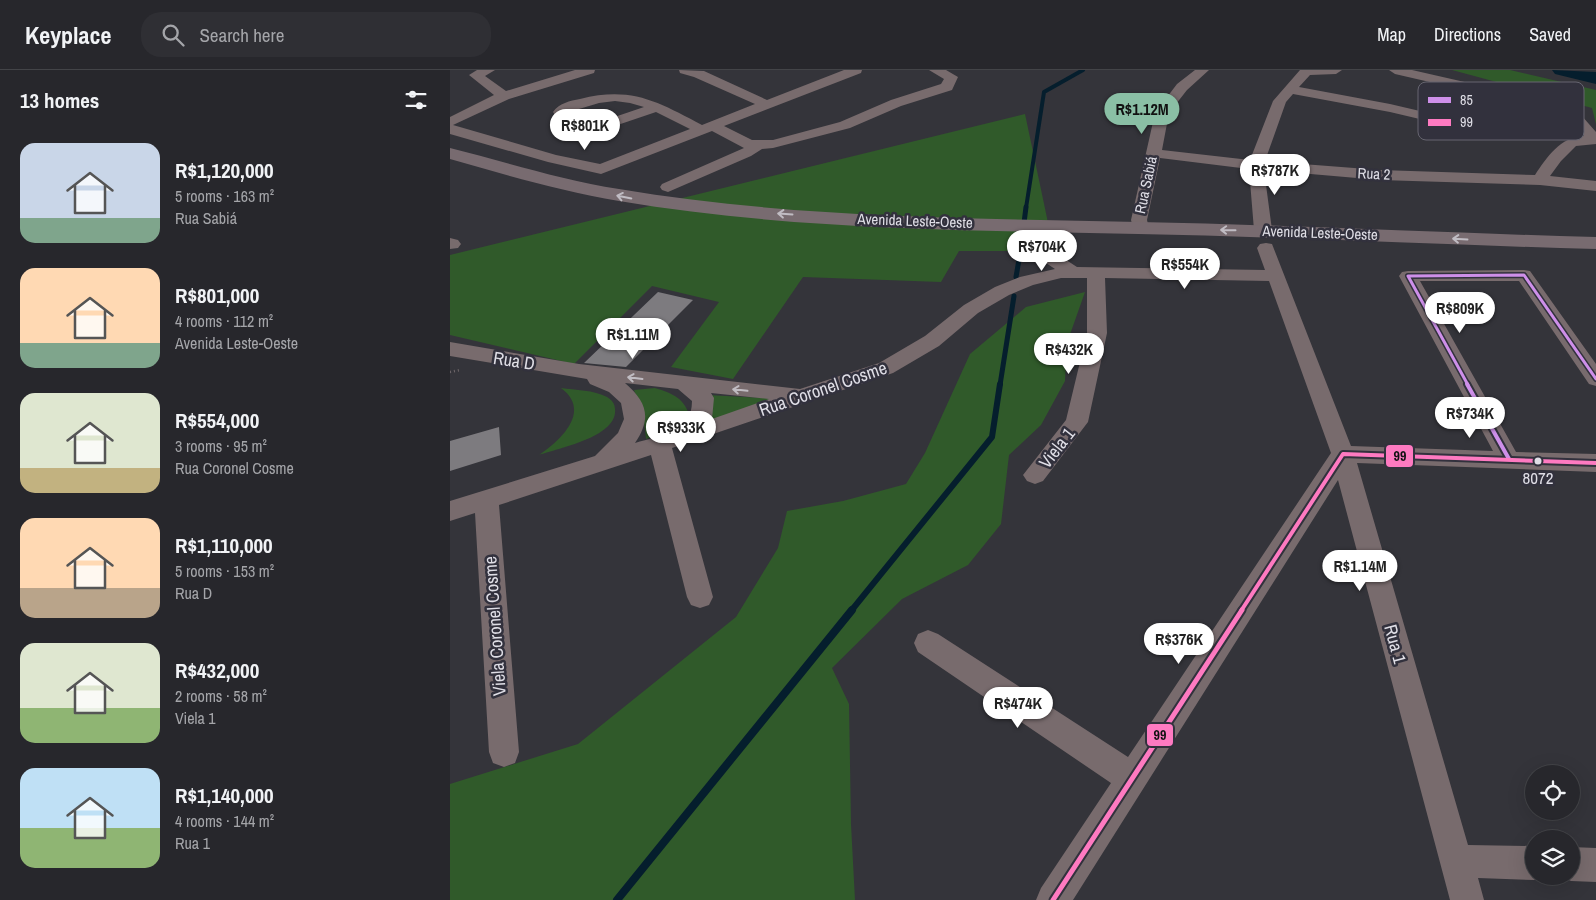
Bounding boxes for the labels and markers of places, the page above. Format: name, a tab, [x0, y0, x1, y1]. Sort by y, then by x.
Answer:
pin: R$1.12M	[1096, 92, 1188, 135]
pin: R$801K	[544, 108, 626, 151]
pin: R$787K	[1234, 154, 1316, 196]
pin: R$704K	[1001, 230, 1083, 272]
pin: R$554K	[1144, 248, 1226, 290]
pin: R$809K	[1419, 292, 1501, 334]
pin: R$1.11M	[587, 318, 679, 360]
pin: R$432K	[1028, 332, 1110, 375]
pin: R$734K	[1429, 396, 1511, 439]
pin: R$933K	[640, 410, 722, 453]
marker: 8072	[1533, 456, 1543, 466]
place label: 8072	[1522, 466, 1554, 489]
pin: R$1.14M	[1314, 550, 1406, 592]
pin: R$376K	[1138, 622, 1220, 665]
pin: R$474K	[977, 686, 1059, 729]

